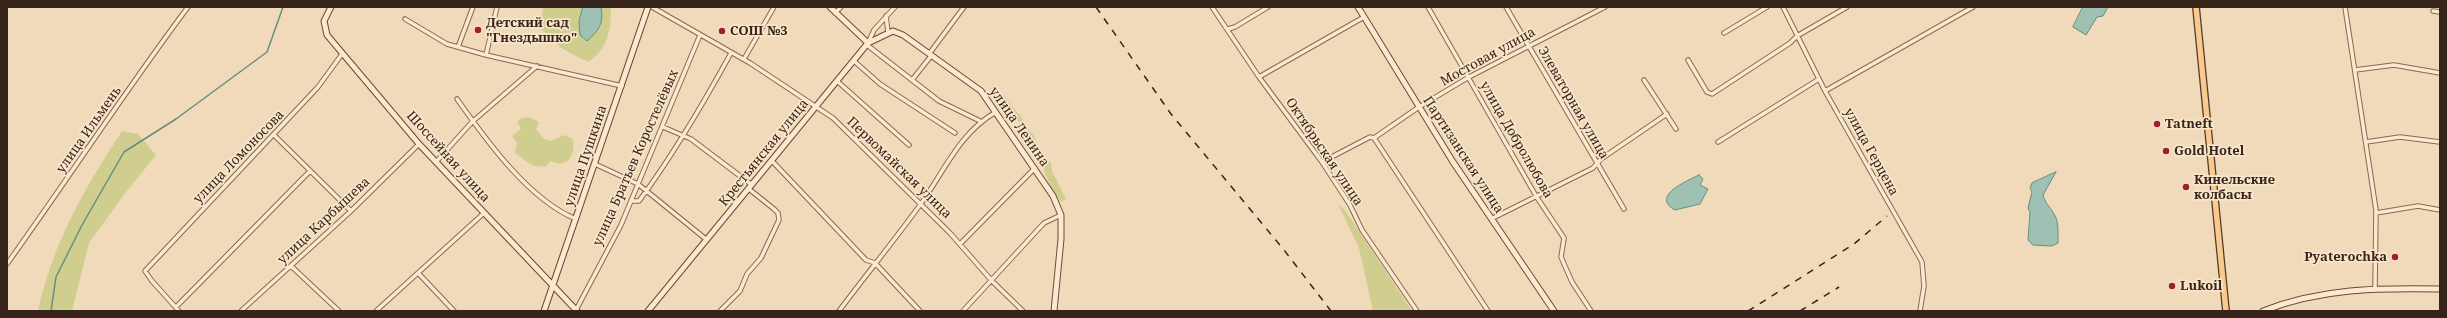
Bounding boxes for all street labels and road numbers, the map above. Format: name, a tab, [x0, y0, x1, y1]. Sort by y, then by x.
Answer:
street label: Мостовая улица	[1438, 24, 1538, 90]
street label: Элеваторная улица	[1534, 44, 1612, 162]
street label: улица Братьев Коростелёвых	[590, 67, 682, 249]
street label: улица Добролюбова	[1476, 79, 1556, 201]
street label: улица Ильмень	[53, 84, 125, 176]
street label: улица Ленина	[986, 84, 1052, 170]
street label: Партизанская улица	[1419, 94, 1507, 216]
street label: Октябрьская улица	[1282, 95, 1366, 209]
street label: Крестьянская улица	[716, 96, 812, 210]
street label: улица Пушкина	[561, 103, 611, 209]
street label: улица Герцена	[1840, 105, 1902, 199]
street label: улица Ломоносова	[190, 107, 288, 207]
street label: Шоссейная улица	[403, 108, 493, 206]
street label: Первомайская улица	[843, 114, 955, 222]
street label: улица Карбышева	[275, 174, 373, 268]

